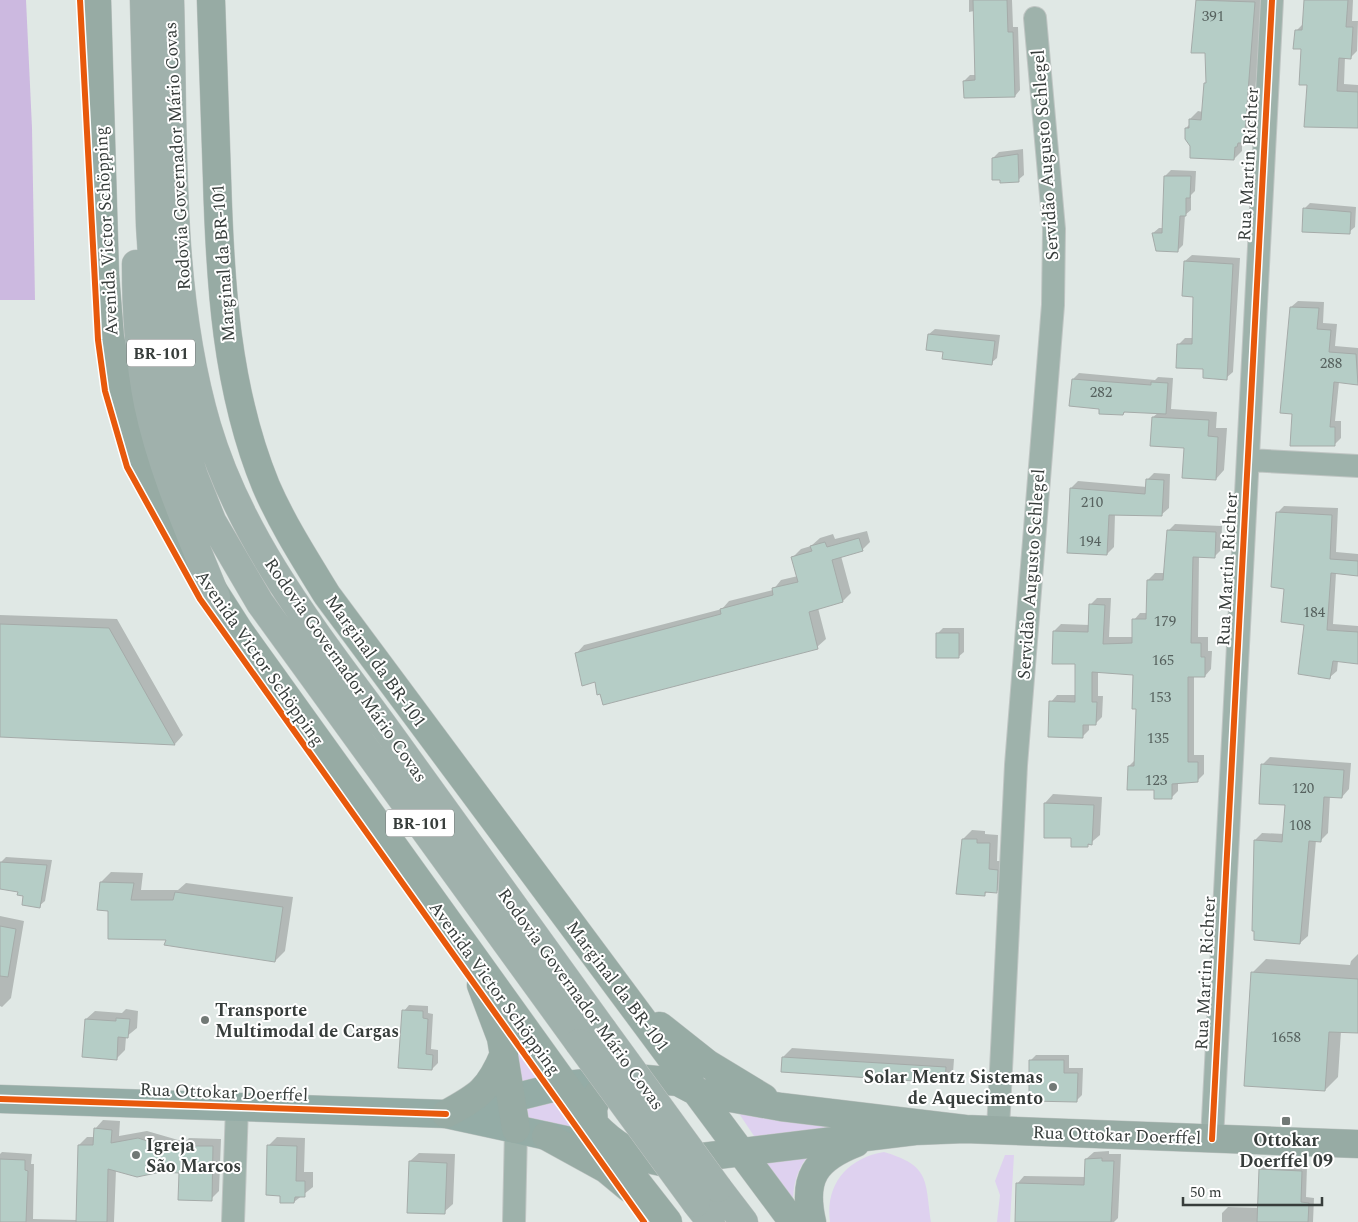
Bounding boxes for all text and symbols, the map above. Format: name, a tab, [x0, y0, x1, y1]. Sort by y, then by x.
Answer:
house number: 391	[1202, 5, 1224, 28]
street label: Rodovia Governador Mário Covas	[157, 21, 198, 291]
street label: Servidão Augusto Schlegel	[1025, 49, 1066, 261]
street label: Rua Martin Richter	[1231, 86, 1266, 242]
street label: Avenida Victor Schöpping	[88, 125, 125, 336]
street label: Marginal da BR-101	[205, 183, 242, 343]
road number: BR-101	[127, 339, 195, 366]
house number: 288	[1320, 352, 1342, 375]
house number: 282	[1090, 381, 1112, 404]
street label: Servidão Augusto Schlegel	[1011, 468, 1052, 680]
house number: 210	[1081, 491, 1103, 514]
street label: Rua Martin Richter	[1210, 491, 1245, 647]
house number: 194	[1079, 530, 1102, 553]
street label: Rodovia Governador Mário Covas	[257, 552, 434, 788]
street label: Avenida Victor Schöpping	[188, 565, 331, 752]
street label: Marginal da BR-101	[318, 589, 433, 733]
house number: 184	[1303, 601, 1326, 624]
house number: 179	[1154, 610, 1176, 633]
house number: 165	[1152, 649, 1174, 672]
house number: 153	[1149, 686, 1172, 709]
house number: 135	[1147, 727, 1169, 750]
house number: 123	[1145, 769, 1168, 792]
house number: 120	[1292, 777, 1314, 800]
road number: BR-101	[386, 810, 454, 836]
house number: 108	[1289, 814, 1311, 837]
street label: Rodovia Governador Mário Covas	[491, 883, 671, 1116]
street label: Avenida Victor Schöpping	[422, 895, 567, 1081]
street label: Rua Martin Richter	[1188, 895, 1223, 1051]
street label: Marginal da BR-101	[559, 915, 676, 1058]
place label: Transporte Multimodal de Cargas	[215, 997, 399, 1045]
marker: Transporte Multimodal de Cargas	[199, 1014, 211, 1026]
house number: 1658	[1271, 1026, 1301, 1049]
place label: Solar Mentz Sistemas de Aquecimento	[864, 1064, 1043, 1112]
street label: Rua Ottokar Doerffel	[139, 1076, 309, 1109]
marker: Solar Mentz Sistemas de Aquecimento	[1047, 1081, 1059, 1093]
marker: Ottokar Doerffel 09	[1280, 1115, 1292, 1127]
street label: Rua Ottokar Doerffel	[1032, 1119, 1202, 1152]
place label: Ottokar Doerffel 09	[1239, 1127, 1333, 1175]
place label: Igreja São Marcos	[146, 1132, 241, 1180]
marker: Igreja São Marcos	[130, 1149, 142, 1161]
scale bar	[1183, 1174, 1322, 1206]
text: 50 m	[1190, 1181, 1222, 1204]

